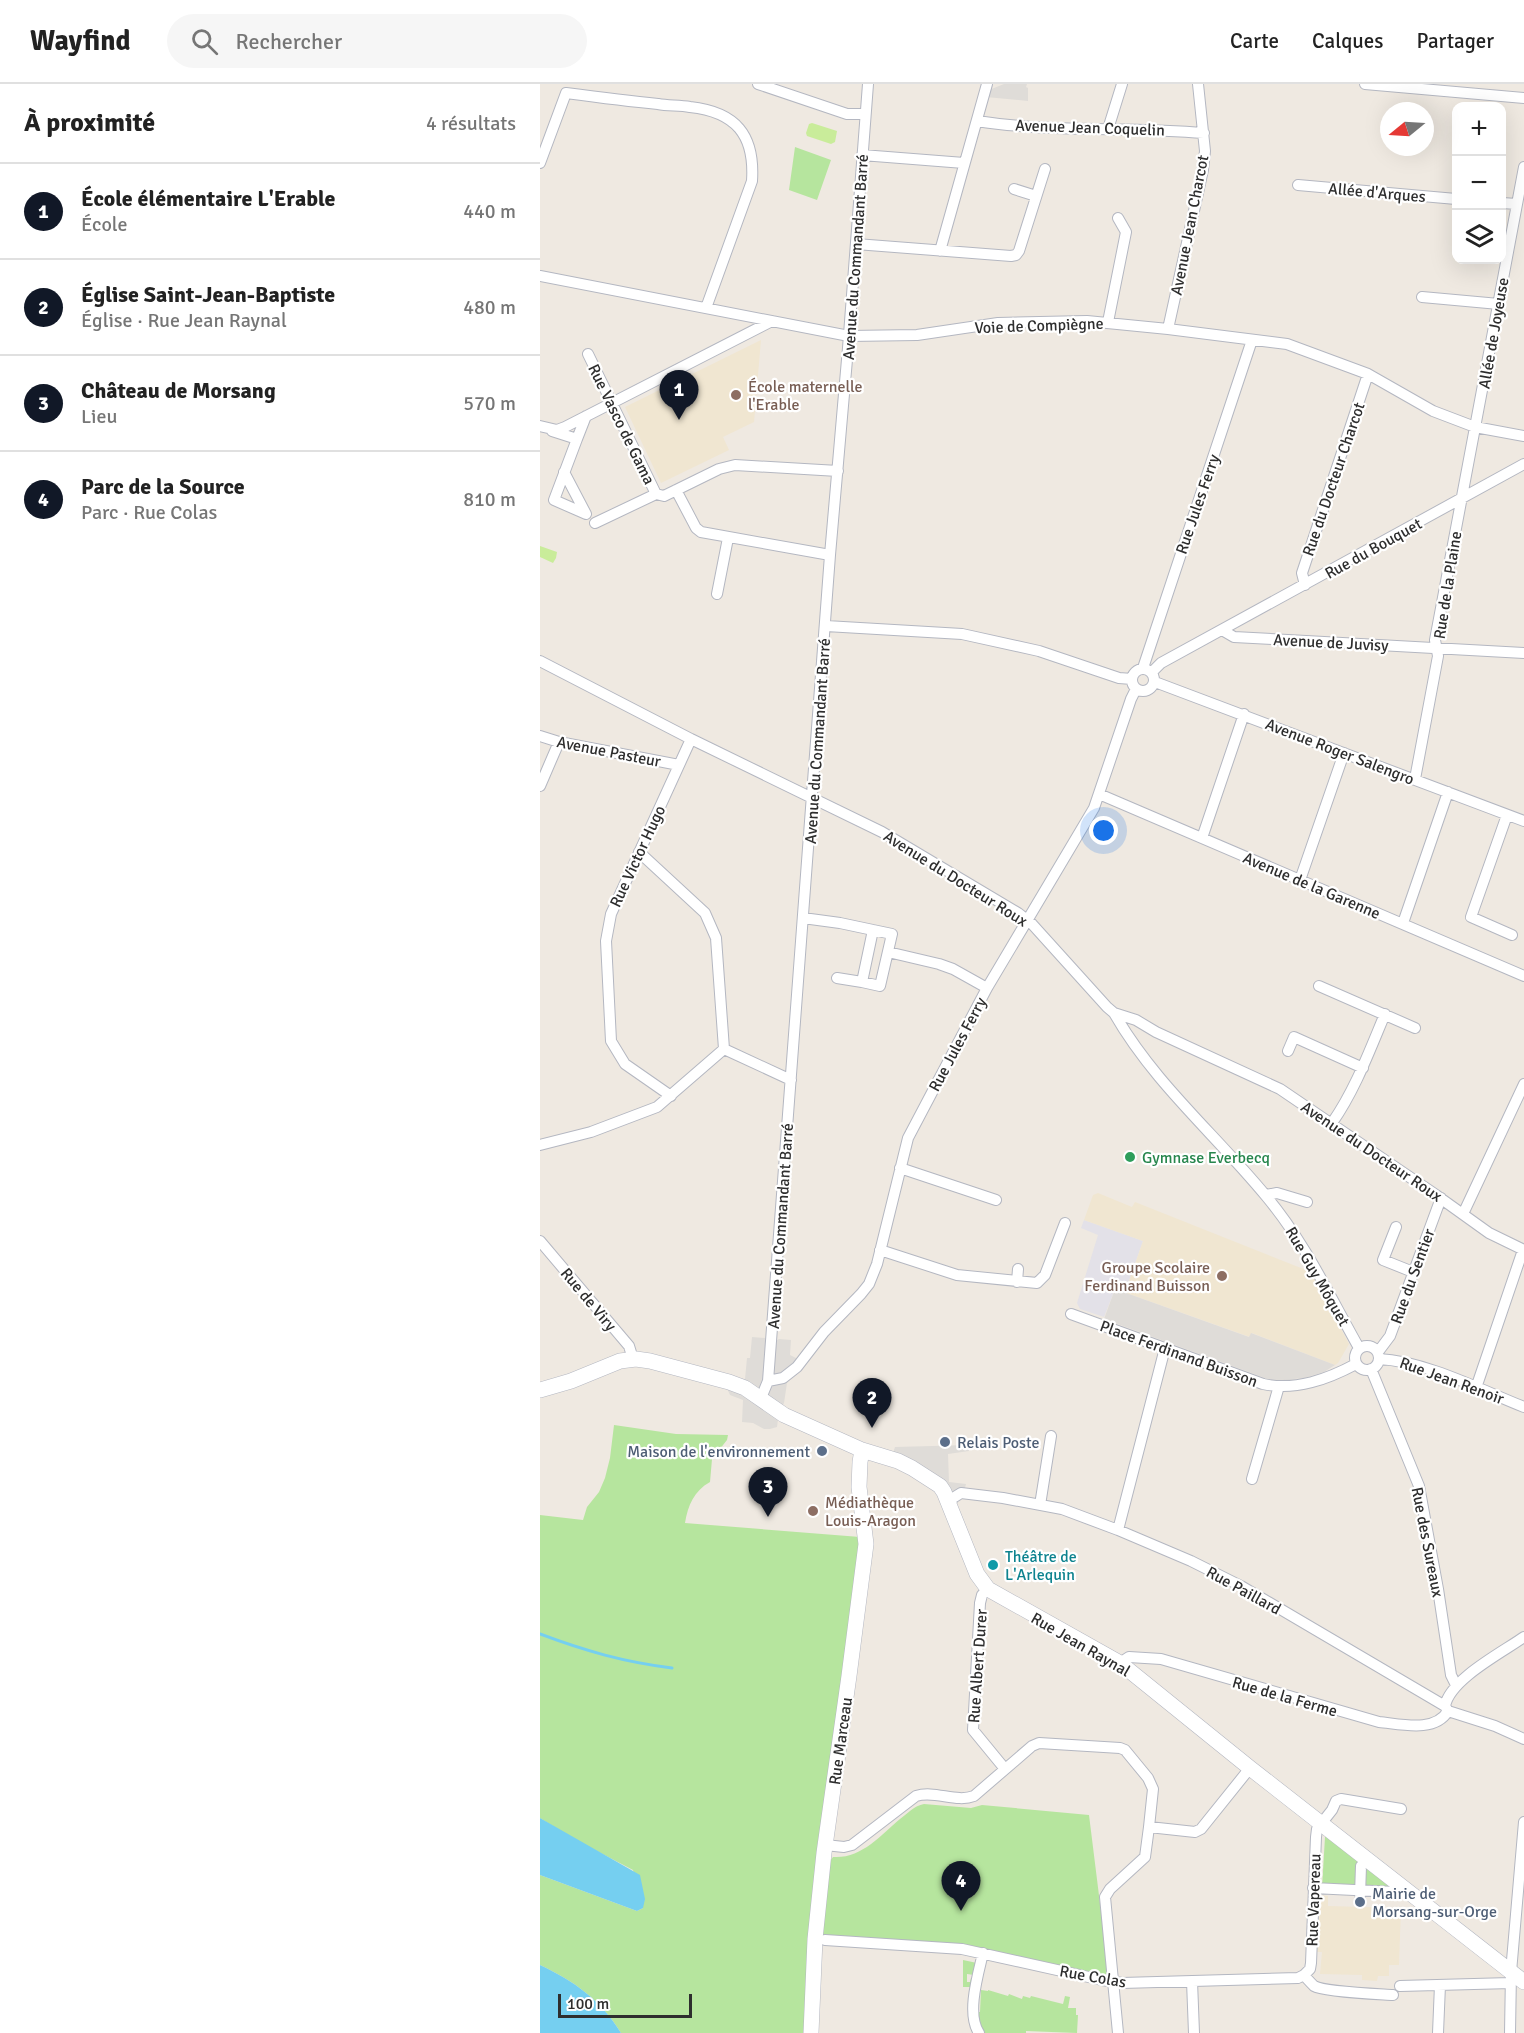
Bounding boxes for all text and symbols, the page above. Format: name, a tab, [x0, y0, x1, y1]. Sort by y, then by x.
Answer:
search box	[167, 14, 587, 68]
text: Wayfind	[30, 24, 131, 58]
icon: search	[188, 25, 221, 58]
text: Rechercher	[236, 28, 342, 55]
text: Carte	[1230, 28, 1279, 54]
text: Calques	[1312, 28, 1383, 54]
text: Partager	[1416, 28, 1494, 54]
north arrow	[1380, 102, 1434, 156]
map controls	[1452, 102, 1506, 264]
button: +	[1452, 102, 1506, 156]
text: À proximité	[24, 107, 155, 139]
text: 4 résultats	[426, 111, 516, 136]
street label: Avenue Jean Coquelin	[1015, 115, 1165, 141]
street label: Avenue du Commandant Barré	[839, 153, 873, 361]
street label: Avenue Jean Charcot	[1167, 153, 1213, 297]
button: −	[1452, 156, 1506, 210]
street label: Allée d'Arques	[1327, 179, 1426, 207]
text: École élémentaire L'Erable	[81, 185, 336, 212]
text: 1	[38, 199, 49, 224]
text: 440 m	[463, 199, 516, 224]
button: layers	[1452, 210, 1506, 264]
text: École	[81, 212, 128, 237]
street label: Allée de Joyeuse	[1474, 276, 1514, 390]
text: Église Saint-Jean-Baptiste	[81, 281, 335, 308]
text: 2	[38, 295, 49, 320]
text: 480 m	[463, 295, 516, 320]
text: Église · Rue Jean Raynal	[81, 308, 287, 333]
street label: Voie de Compiègne	[974, 314, 1104, 338]
street label: Rue Vasco de Gama	[583, 361, 659, 488]
pin: 1	[660, 370, 698, 420]
text: Château de Morsang	[81, 377, 276, 404]
place label: École maternelle l'Erable	[748, 377, 863, 415]
marker: École maternelle l'Erable	[729, 388, 743, 402]
text: 3	[38, 391, 49, 416]
text: 570 m	[463, 391, 516, 416]
street label: Rue du Docteur Charcot	[1298, 399, 1370, 559]
text: Lieu	[81, 404, 117, 429]
street label: Rue Jules Ferry	[1172, 451, 1225, 557]
text: Parc de la Source	[81, 473, 245, 500]
text: 4	[38, 487, 49, 512]
text: 810 m	[463, 487, 516, 512]
text: Parc · Rue Colas	[81, 500, 217, 525]
street label: Rue du Bouquet	[1321, 514, 1426, 584]
street label: Rue de la Plaine	[1430, 530, 1466, 640]
street label: Avenue de Juvisy	[1273, 630, 1390, 656]
street label: Avenue du Commandant Barré	[801, 637, 835, 845]
street label: Avenue Roger Salengro	[1262, 714, 1417, 790]
street label: Avenue Pasteur	[555, 732, 663, 772]
street label: Rue Victor Hugo	[606, 802, 670, 911]
your location	[1089, 816, 1118, 845]
street label: Avenue du Docteur Roux	[880, 826, 1032, 932]
street label: Avenue de la Garenne	[1240, 848, 1383, 924]
street label: Rue Jules Ferry	[925, 993, 991, 1095]
street label: Avenue du Docteur Roux	[1297, 1097, 1446, 1207]
street label: Avenue du Commandant Barré	[764, 1122, 798, 1330]
place label: Gymnase Everbecq	[1142, 1148, 1270, 1168]
marker: Gymnase Everbecq	[1123, 1150, 1137, 1164]
street label: Rue Guy Môquet	[1281, 1223, 1354, 1330]
street label: Rue du Sentier	[1386, 1226, 1439, 1327]
place label: Groupe Scolaire Ferdinand Buisson	[1084, 1258, 1210, 1296]
street label: Rue de Viry	[556, 1264, 621, 1336]
marker: Groupe Scolaire Ferdinand Buisson	[1215, 1269, 1229, 1283]
street label: Place Ferdinand Buisson	[1097, 1316, 1260, 1392]
street label: Rue Jean Renoir	[1397, 1353, 1507, 1409]
pin: 2	[852, 1378, 892, 1428]
place label: Relais Poste	[957, 1433, 1040, 1453]
marker: Relais Poste	[938, 1435, 952, 1449]
place label: Maison de l'environnement	[627, 1442, 810, 1462]
marker: Maison de l'environnement	[815, 1444, 829, 1458]
pin: 3	[748, 1468, 788, 1517]
street label: Rue des Sureaux	[1407, 1485, 1448, 1600]
place label: Médiathèque Louis-Aragon	[825, 1493, 916, 1531]
marker: Médiathèque Louis-Aragon	[806, 1504, 820, 1518]
place label: Théâtre de L'Arlequin	[1005, 1547, 1077, 1585]
marker: Théâtre de L'Arlequin	[986, 1558, 1000, 1572]
street label: Rue Paillard	[1203, 1562, 1284, 1620]
street label: Rue Albert Durer	[964, 1608, 992, 1724]
street label: Rue Jean Raynal	[1027, 1608, 1134, 1682]
street label: Rue de la Ferme	[1230, 1672, 1340, 1722]
street label: Rue Marceau	[825, 1696, 857, 1786]
street label: Rue Vapereau	[1302, 1853, 1326, 1947]
pin: 4	[942, 1862, 980, 1911]
place label: Mairie de Morsang-sur-Orge	[1372, 1884, 1497, 1922]
marker: Mairie de Morsang-sur-Orge	[1353, 1895, 1367, 1909]
street label: Rue Colas	[1058, 1961, 1128, 1993]
scale bar	[558, 1991, 692, 2018]
text: 100 m	[567, 1994, 609, 2014]

